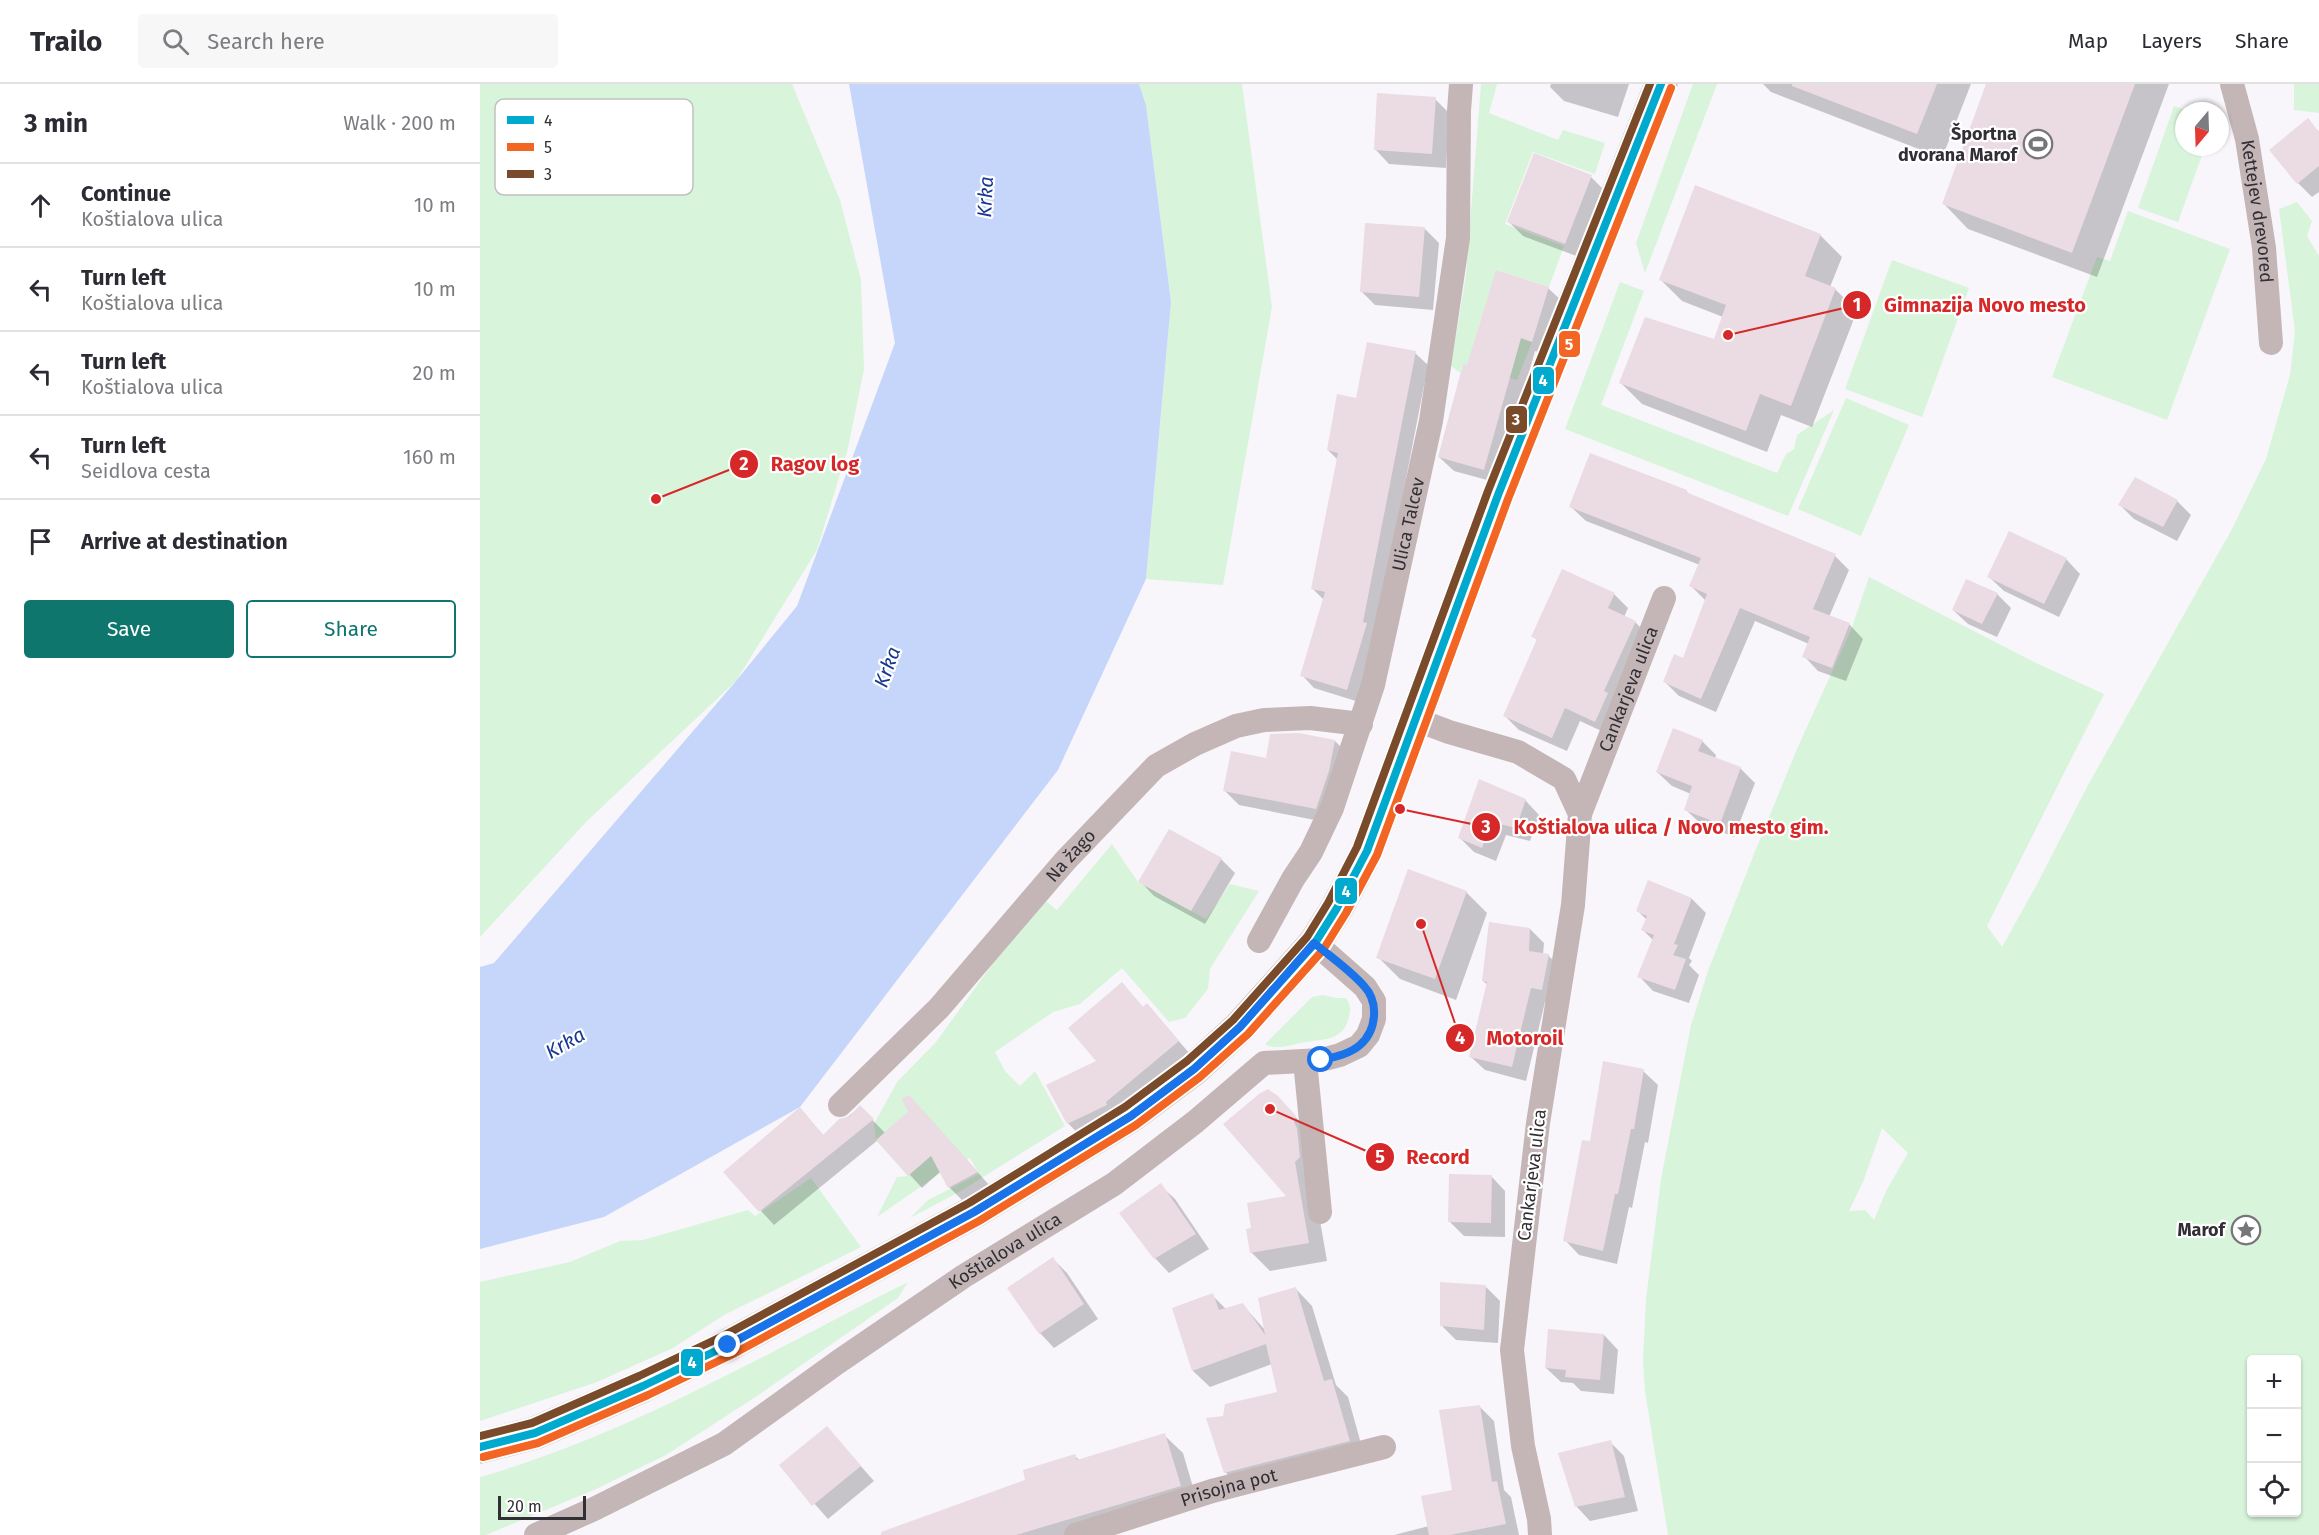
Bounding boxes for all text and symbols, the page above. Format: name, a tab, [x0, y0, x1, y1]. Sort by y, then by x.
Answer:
search box	[138, 14, 558, 68]
text: Trailo	[30, 25, 102, 58]
icon: search	[159, 25, 192, 58]
text: Search here	[207, 28, 325, 55]
text: Map	[2068, 28, 2108, 54]
text: Layers	[2141, 28, 2202, 54]
text: Share	[2235, 28, 2289, 54]
legend	[495, 99, 693, 195]
north arrow	[2175, 102, 2229, 156]
text: 3 min	[24, 108, 88, 139]
text: Walk · 200 m	[343, 111, 456, 135]
text: 4	[544, 111, 553, 130]
place label: Športna dvorana Marof	[1898, 122, 2019, 166]
sports icon: Športna dvorana Marof	[2022, 128, 2054, 160]
text: 5	[544, 138, 552, 157]
street label: Kettejev drevored	[2236, 138, 2278, 284]
text: 3	[544, 165, 552, 184]
water label: Krka	[972, 176, 998, 218]
text: Continue	[81, 180, 171, 207]
icon: ahead	[24, 189, 57, 222]
text: 10 m	[414, 193, 456, 217]
text: Koštialova ulica	[81, 207, 224, 231]
text: Turn left	[81, 264, 166, 291]
icon: left	[24, 273, 57, 306]
text: 10 m	[414, 277, 456, 301]
callout: Gimnazija Novo mesto	[1842, 286, 2098, 324]
text: Koštialova ulica	[81, 291, 224, 315]
text: Gimnazija Novo mesto	[1884, 293, 2086, 317]
text: 1	[1853, 294, 1861, 316]
line badge: 5	[1558, 330, 1581, 358]
text: 5	[1565, 335, 1574, 354]
text: Turn left	[81, 348, 166, 375]
icon: left	[24, 357, 57, 390]
text: 20 m	[413, 361, 456, 385]
line badge: 4	[1532, 366, 1555, 395]
text: 4	[1538, 371, 1548, 390]
text: Koštialova ulica	[81, 375, 224, 399]
line badge: 3	[1505, 405, 1528, 434]
text: 3	[1511, 410, 1520, 429]
text: Turn left	[81, 432, 166, 459]
icon: left	[24, 441, 57, 474]
text: 160 m	[403, 445, 456, 469]
callout: Ragov log	[729, 445, 872, 483]
text: Ragov log	[771, 452, 860, 476]
text: 2	[739, 453, 749, 475]
text: Seidlova cesta	[81, 459, 211, 483]
street label: Ulica Talcev	[1387, 475, 1429, 573]
icon: arrive	[24, 525, 57, 558]
text: Arrive at destination	[81, 528, 288, 555]
button: Save	[24, 600, 234, 658]
button: Share	[246, 600, 456, 658]
street label: Cankarjeva ulica	[1594, 623, 1663, 755]
water label: Krka	[869, 643, 905, 691]
callout: Koštialova ulica / Novo mesto gim.	[1471, 808, 1840, 846]
text: Koštialova ulica / Novo mesto gim.	[1514, 815, 1829, 839]
text: 3	[1480, 816, 1491, 838]
street label: Na žago	[1041, 825, 1100, 886]
line badge: 4	[1334, 877, 1358, 905]
text: 4	[1341, 882, 1351, 901]
callout: Motoroil	[1445, 1019, 1576, 1057]
water label: Krka	[541, 1022, 589, 1064]
text: Motoroil	[1486, 1026, 1564, 1050]
text: 4	[1455, 1027, 1465, 1049]
route start	[1307, 1046, 1333, 1072]
street label: Cankarjeva ulica	[1513, 1108, 1551, 1242]
callout: Record	[1365, 1138, 1482, 1176]
text: Record	[1406, 1145, 1470, 1169]
text: 5	[1375, 1146, 1385, 1168]
street label: Koštialova ulica	[945, 1208, 1065, 1294]
place icon: Marof	[2230, 1214, 2262, 1246]
place label: Marof	[2177, 1219, 2227, 1241]
route end	[714, 1331, 740, 1357]
line badge: 4	[680, 1348, 704, 1377]
text: 4	[687, 1353, 697, 1372]
map controls	[2247, 1355, 2301, 1517]
button: +	[2247, 1355, 2301, 1409]
button: −	[2247, 1409, 2301, 1463]
button: locate	[2247, 1463, 2301, 1517]
street label: Prisojna pot	[1178, 1464, 1280, 1511]
scale bar	[498, 1493, 586, 1520]
text: 20 m	[507, 1497, 542, 1516]

